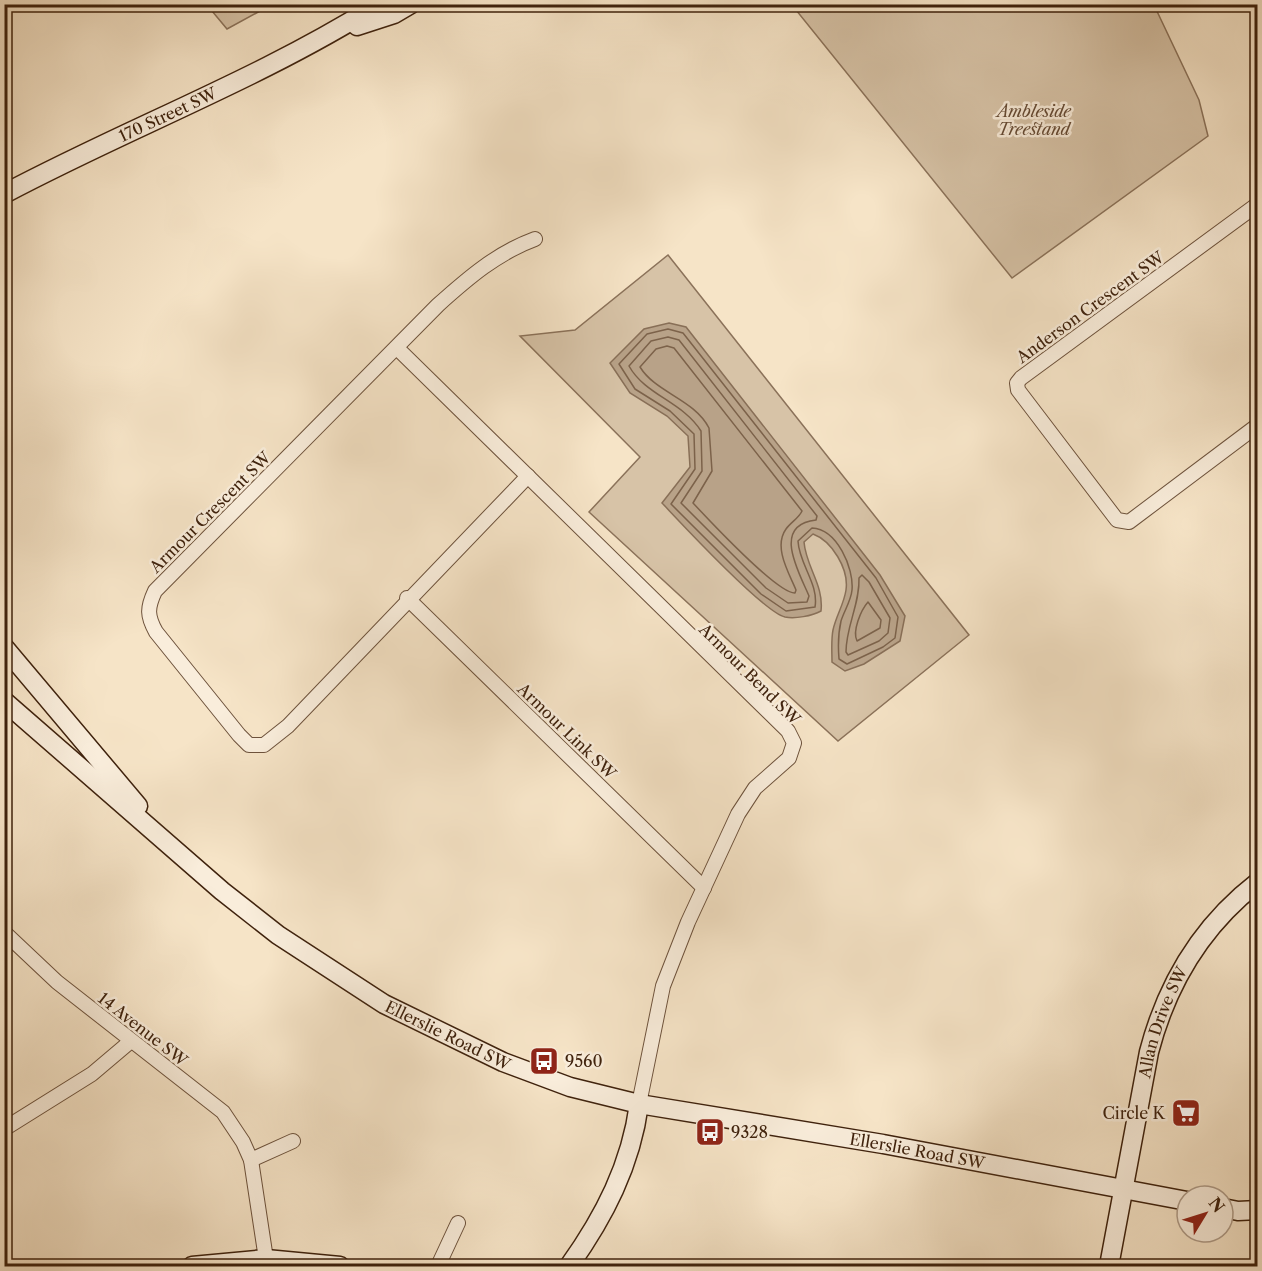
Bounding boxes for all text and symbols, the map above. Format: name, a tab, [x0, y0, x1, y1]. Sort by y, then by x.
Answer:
street label: 170 Street SW	[116, 83, 220, 146]
park label: Ambleside Treestand	[994, 101, 1072, 139]
street label: Anderson Crescent SW	[1011, 246, 1168, 368]
street label: Armour Crescent SW	[145, 447, 275, 577]
street label: Armour Bend SW	[694, 618, 805, 729]
street label: Armour Link SW	[513, 678, 621, 784]
street label: Allan Drive SW	[1134, 963, 1192, 1081]
street label: 14 Avenue SW	[94, 988, 192, 1070]
street label: Ellerslie Road SW	[382, 996, 514, 1074]
bus stop icon: 9560	[528, 1045, 560, 1077]
place label: 9560	[565, 1051, 603, 1071]
supermarket icon: Circle K	[1170, 1097, 1202, 1129]
place label: Circle K	[1102, 1103, 1166, 1123]
bus stop icon: 9328	[694, 1116, 726, 1148]
place label: 9328	[731, 1122, 768, 1142]
street label: Ellerslie Road SW	[848, 1129, 987, 1173]
north arrow	[1175, 1184, 1235, 1244]
text: N	[1205, 1193, 1229, 1216]

